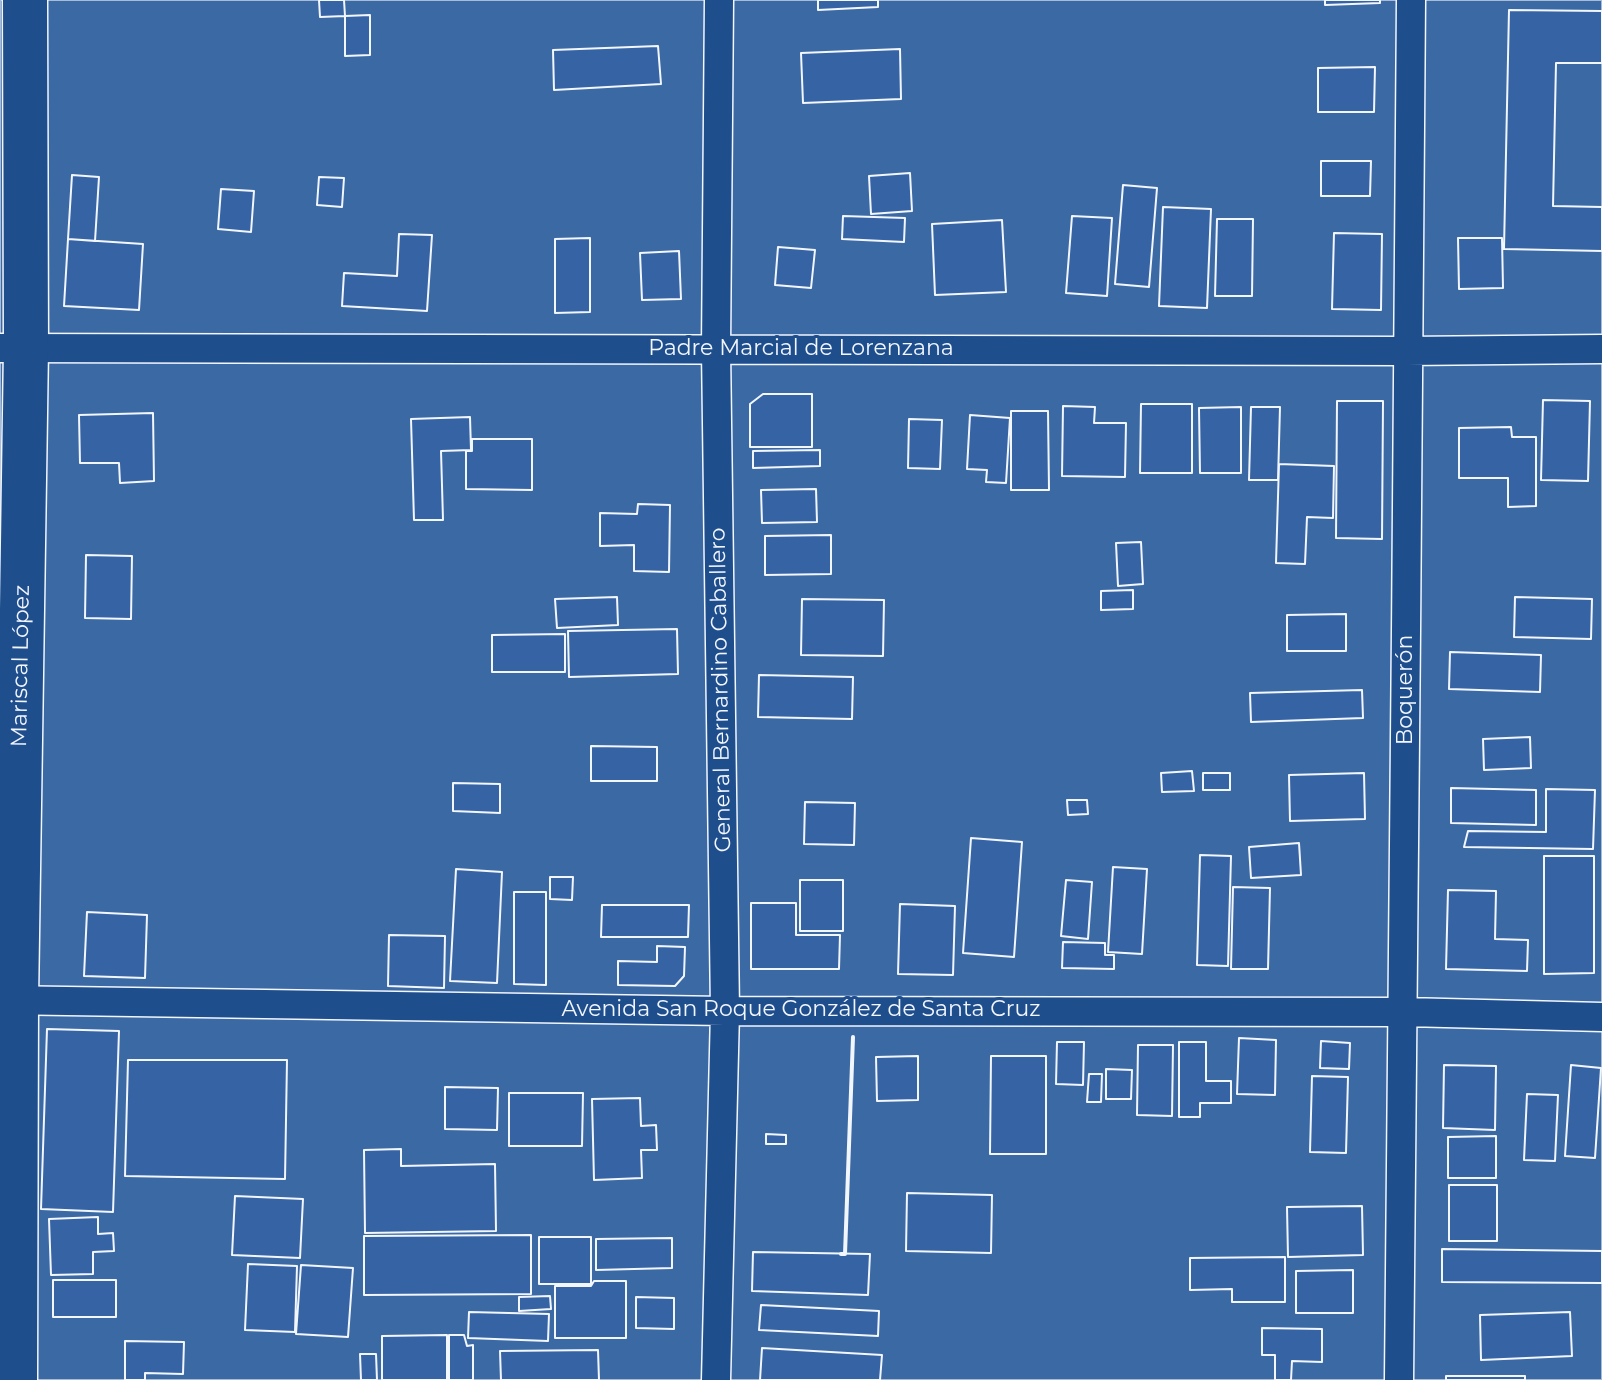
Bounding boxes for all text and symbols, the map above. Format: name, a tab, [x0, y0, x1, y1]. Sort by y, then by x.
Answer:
street label: Padre Marcial de Lorenzana	[648, 336, 954, 362]
street label: General Bernardino Caballero	[705, 527, 737, 853]
street label: Mariscal López	[6, 585, 36, 747]
street label: Boquerón	[1393, 635, 1419, 745]
street label: Avenida San Roque González de Santa Cruz	[561, 997, 1041, 1023]

